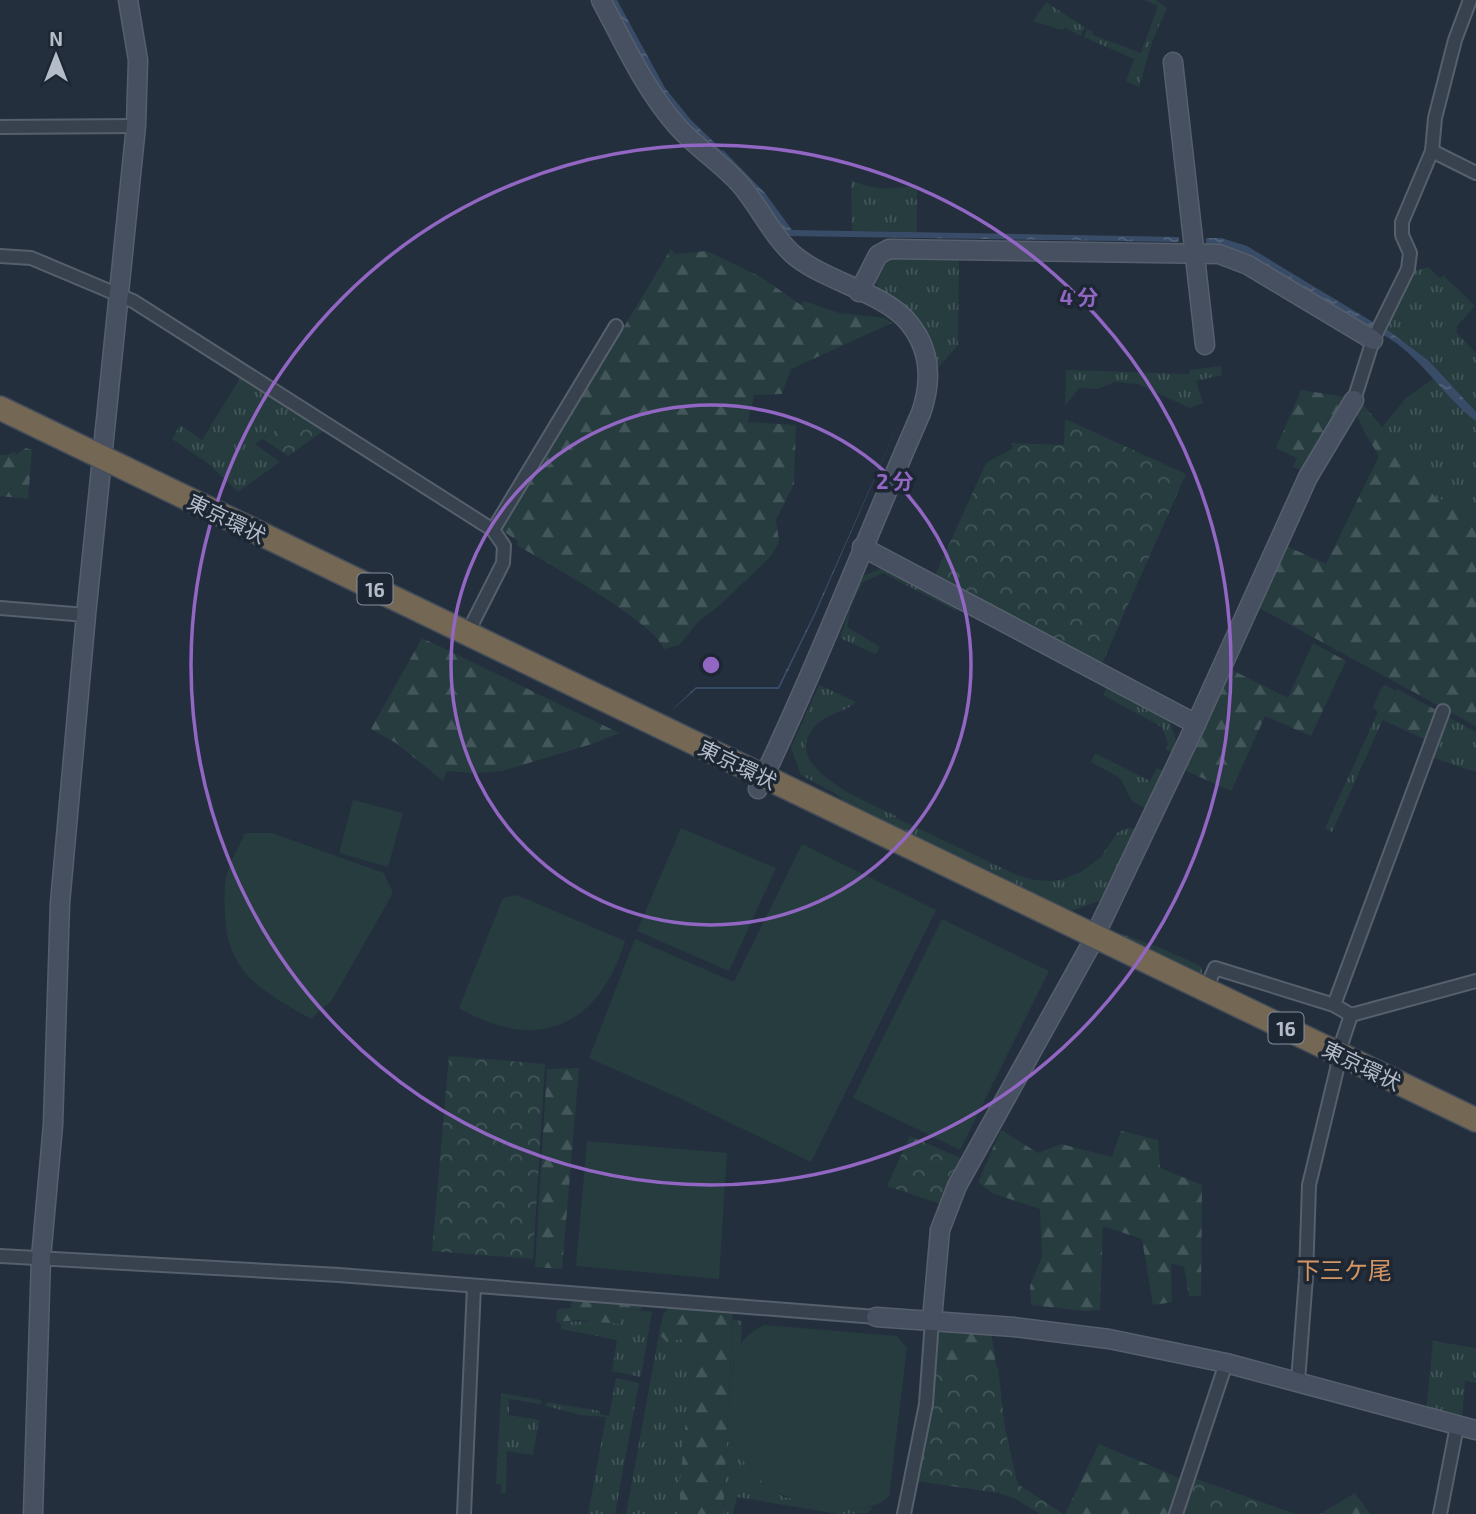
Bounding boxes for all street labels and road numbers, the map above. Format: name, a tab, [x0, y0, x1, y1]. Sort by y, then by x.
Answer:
street label: 東京環状	[184, 488, 270, 548]
road number: 16	[358, 574, 392, 604]
street label: 東京環状	[695, 734, 781, 794]
road number: 16	[1268, 1012, 1304, 1044]
street label: 東京環状	[1319, 1035, 1405, 1095]

